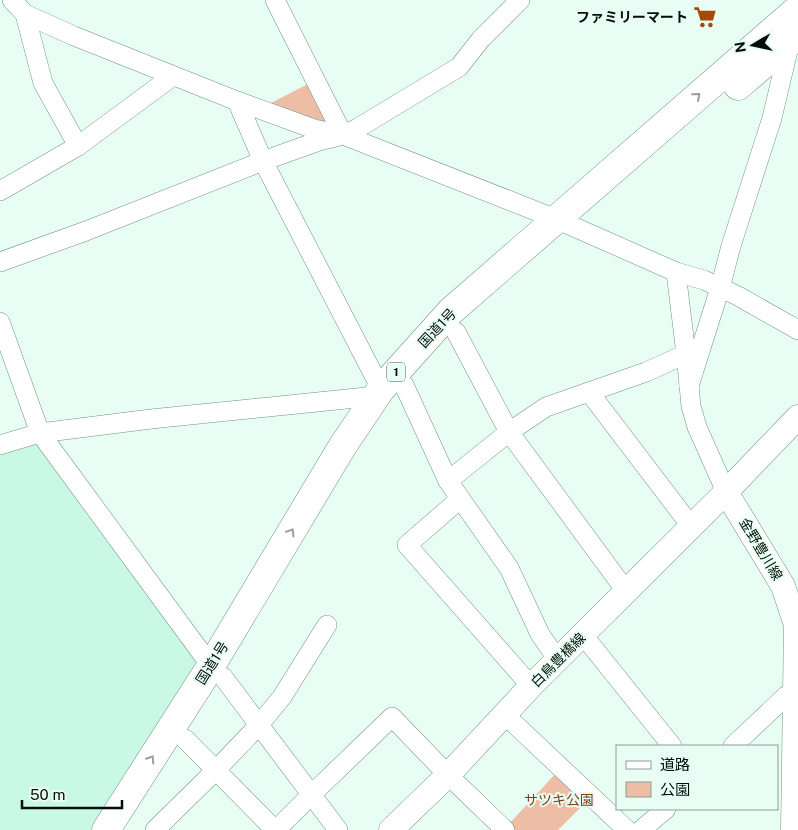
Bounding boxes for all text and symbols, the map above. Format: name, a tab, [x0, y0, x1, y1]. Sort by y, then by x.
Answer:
supermarket icon: ファミリーマート	[692, 4, 718, 30]
place label: ファミリーマート	[576, 9, 688, 25]
north arrow	[728, 20, 778, 70]
text: N	[731, 40, 749, 54]
one-way arrow	[692, 93, 701, 102]
street label: 国道1号	[415, 305, 459, 351]
road number: 1	[387, 362, 405, 382]
street label: 金野豊川線	[736, 515, 786, 583]
one-way arrow	[285, 528, 295, 537]
street label: 白鳥豊橋線	[528, 630, 588, 690]
street label: 国道1号	[193, 639, 231, 687]
legend	[616, 745, 778, 810]
one-way arrow	[145, 756, 154, 765]
text: 道路	[660, 756, 690, 773]
scale bar	[22, 778, 122, 810]
text: 公園	[660, 781, 690, 798]
text: 50 m	[30, 786, 65, 803]
park label: サツキ公園	[524, 792, 594, 808]

